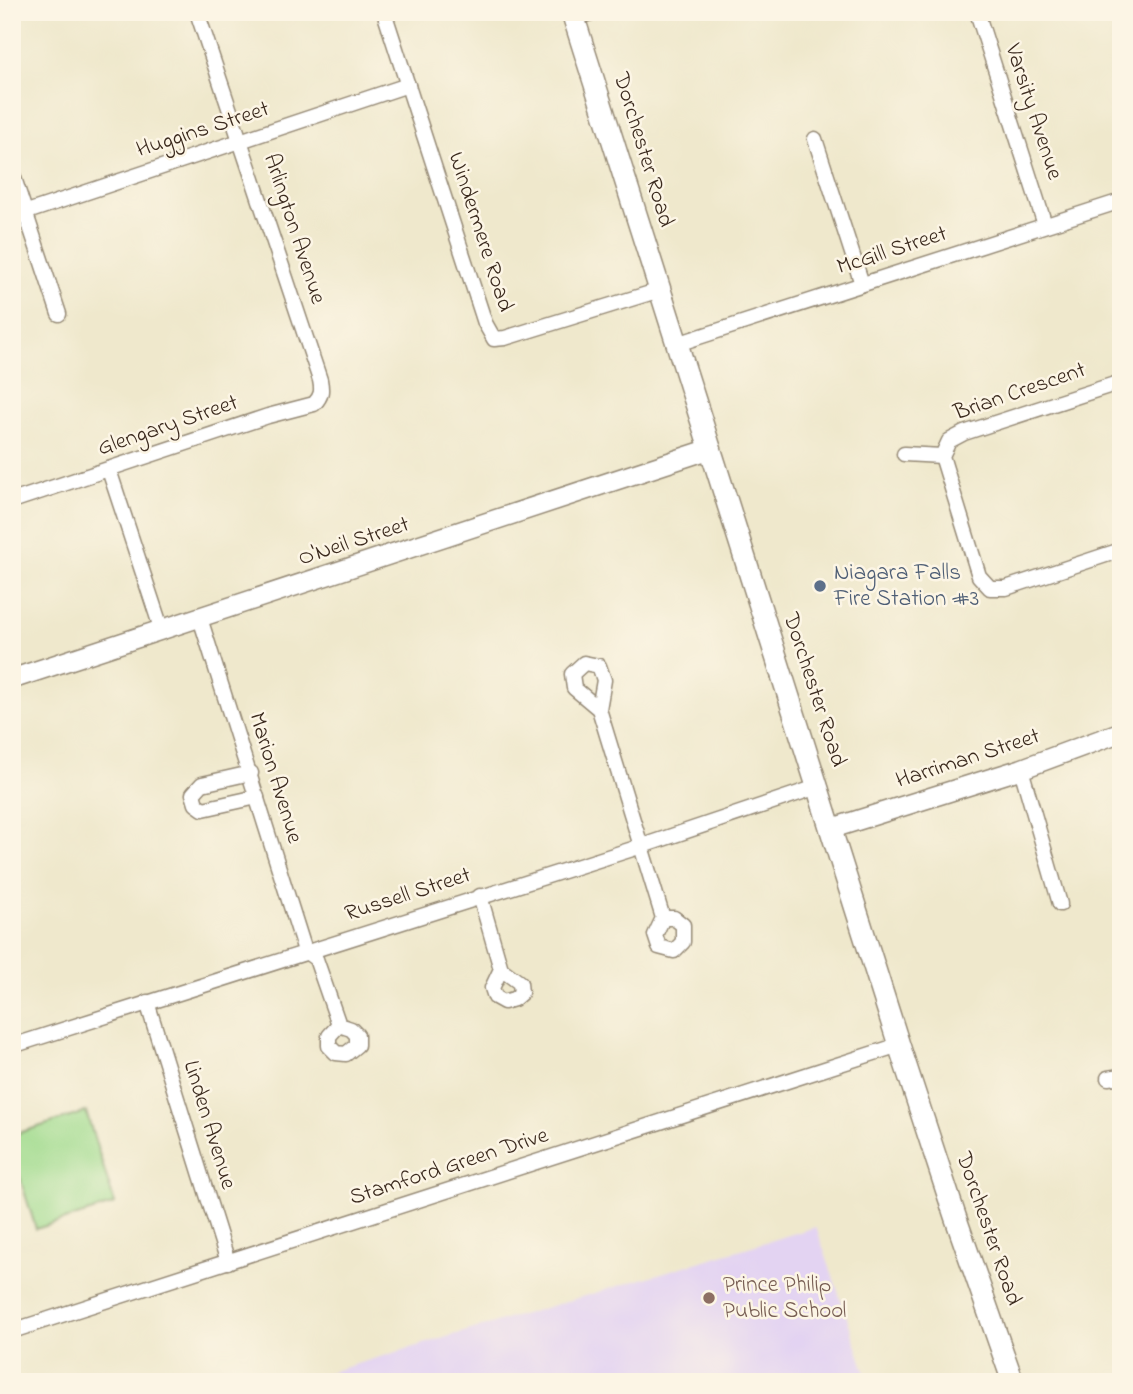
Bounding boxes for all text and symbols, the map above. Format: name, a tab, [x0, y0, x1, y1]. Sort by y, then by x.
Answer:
street label: Varsity Avenue	[993, 39, 1071, 186]
street label: Dorchester Road	[604, 68, 682, 231]
street label: Huggins Street	[132, 93, 274, 168]
street label: Windermere Road	[439, 148, 521, 316]
street label: Arlington Avenue	[253, 149, 334, 310]
street label: McGill Street	[833, 218, 952, 284]
street label: Brian Crescent	[949, 354, 1091, 430]
street label: Glengary Street	[93, 386, 243, 467]
street label: O'Neil Street	[294, 508, 414, 575]
place label: Niagara Falls Fire Station #3	[833, 557, 979, 616]
marker: Niagara Falls Fire Station #3	[812, 578, 828, 594]
street label: Dorchester Road	[773, 608, 854, 771]
street label: Marion Avenue	[239, 708, 311, 848]
street label: Harriman Street	[892, 720, 1044, 798]
street label: Russell Street	[341, 859, 476, 931]
street label: Linden Avenue	[174, 1057, 244, 1194]
street label: Stamford Green Drive	[345, 1119, 553, 1215]
street label: Dorchester Road	[946, 1147, 1030, 1310]
place label: Prince Philip Public School	[723, 1269, 846, 1328]
marker: Prince Philip Public School	[701, 1290, 717, 1306]

